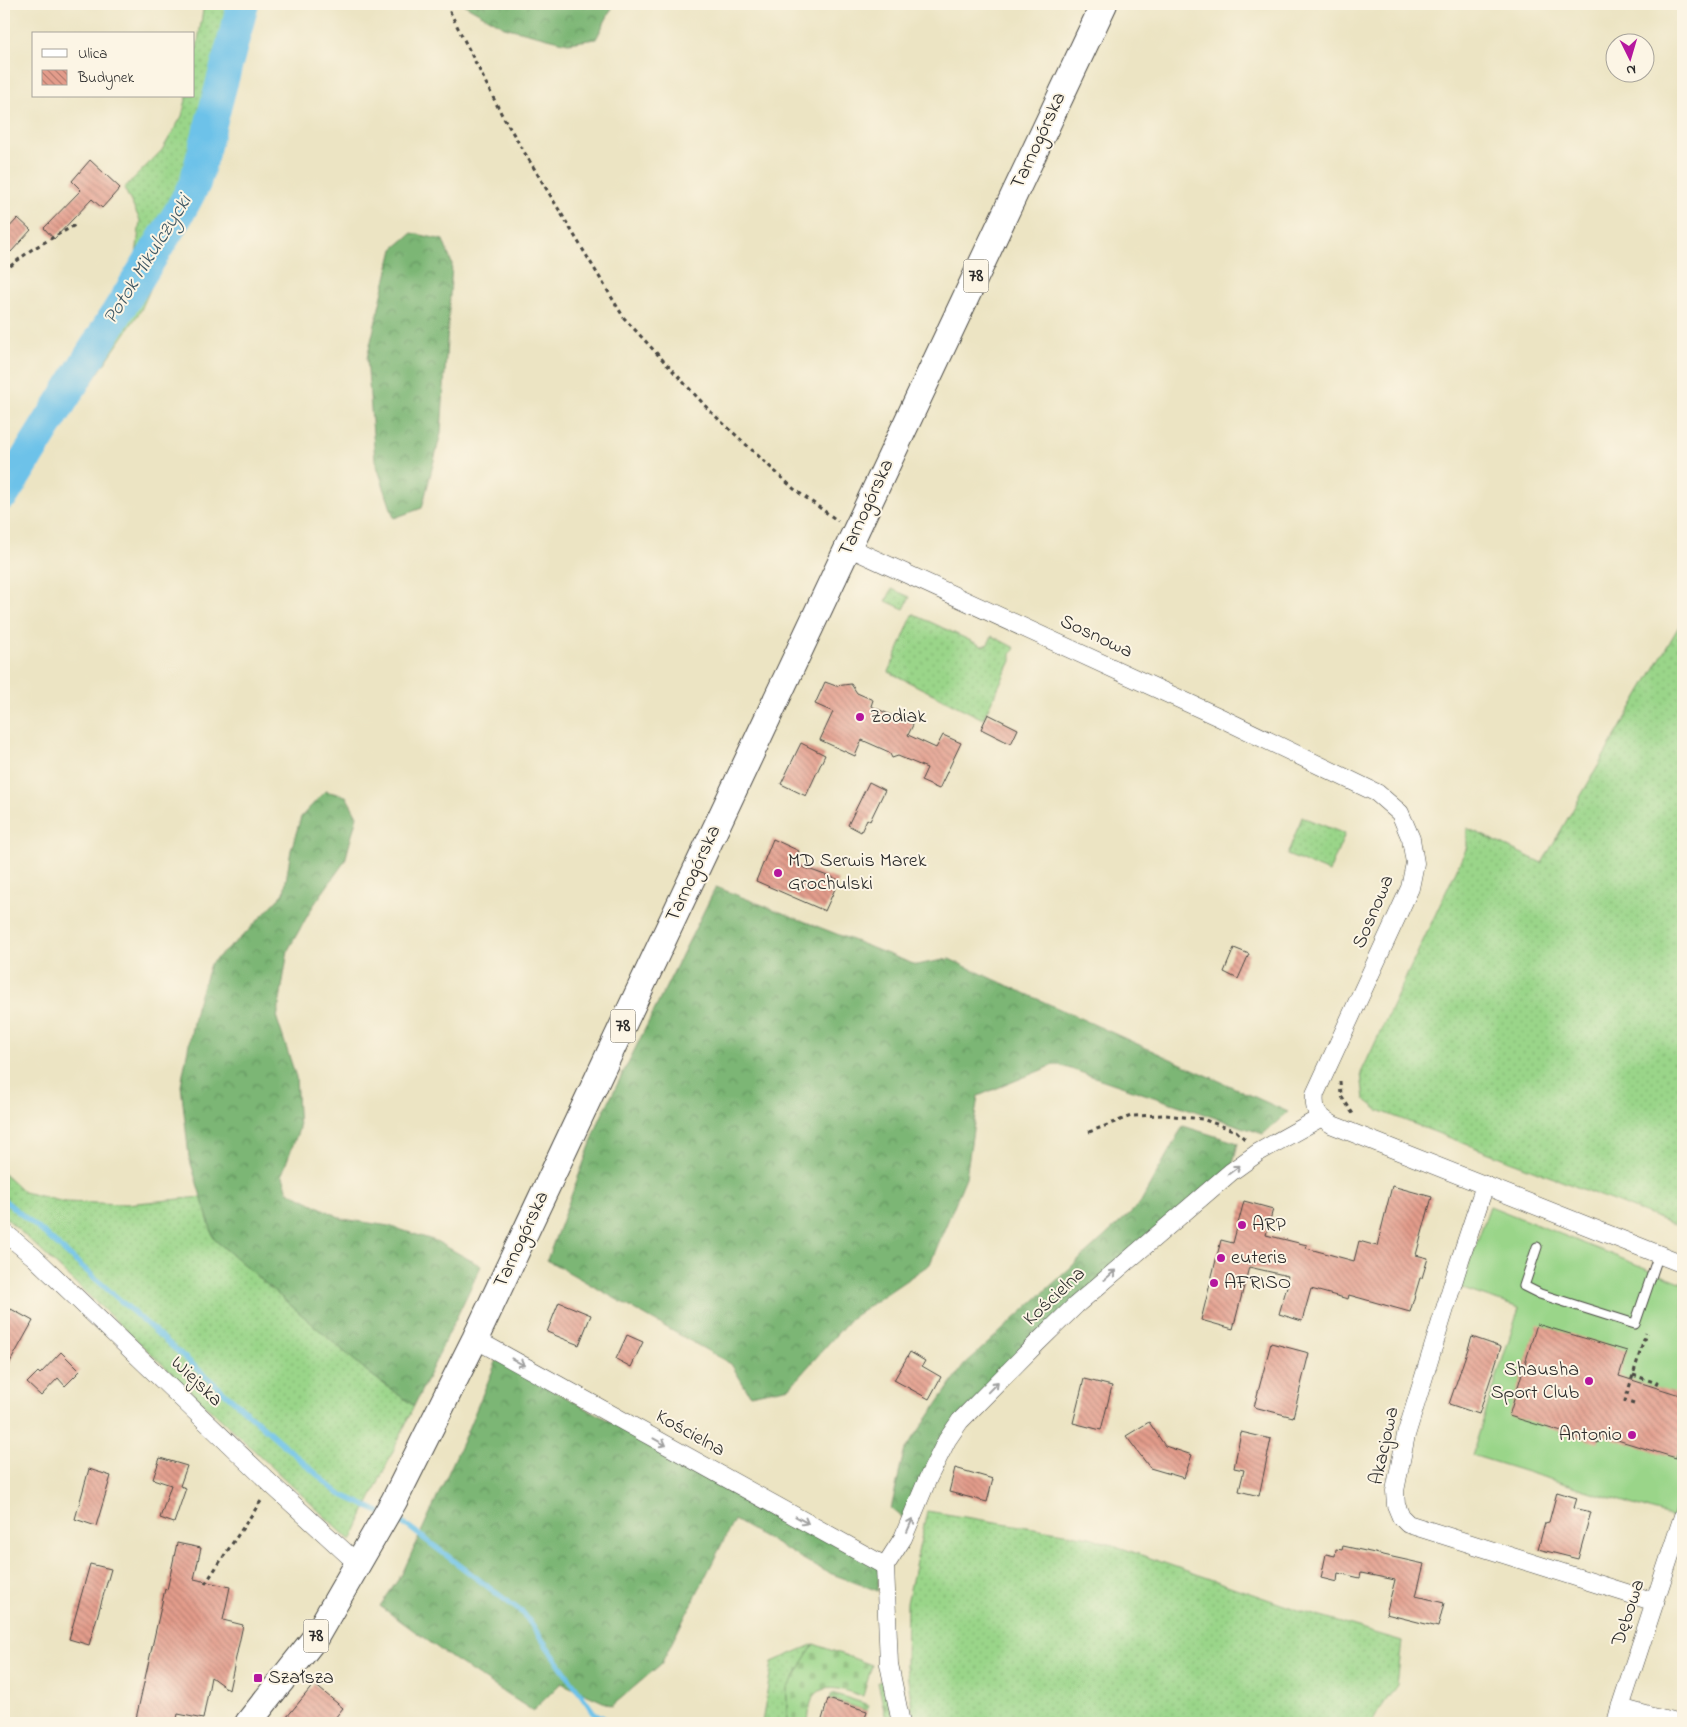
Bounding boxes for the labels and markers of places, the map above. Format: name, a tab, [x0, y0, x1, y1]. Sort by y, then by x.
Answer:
place label: Zodiak	[870, 703, 926, 732]
marker: Zodiak	[854, 711, 866, 723]
place label: MD Serwis Marek Grochulski	[788, 847, 927, 899]
marker: MD Serwis Marek Grochulski	[772, 867, 784, 879]
place label: ARP	[1252, 1211, 1286, 1240]
marker: ARP	[1236, 1219, 1248, 1231]
place label: euteris	[1231, 1244, 1287, 1273]
marker: euteris	[1215, 1252, 1227, 1264]
place label: AFRISO	[1224, 1269, 1291, 1298]
marker: AFRISO	[1208, 1277, 1220, 1289]
place label: Shausha Sport Club	[1491, 1356, 1579, 1408]
marker: Shausha Sport Club	[1583, 1375, 1595, 1387]
place label: Antonio	[1559, 1421, 1622, 1450]
marker: Antonio	[1626, 1429, 1638, 1441]
place label: Szałsza	[268, 1664, 334, 1693]
marker: Szałsza	[252, 1672, 264, 1684]

